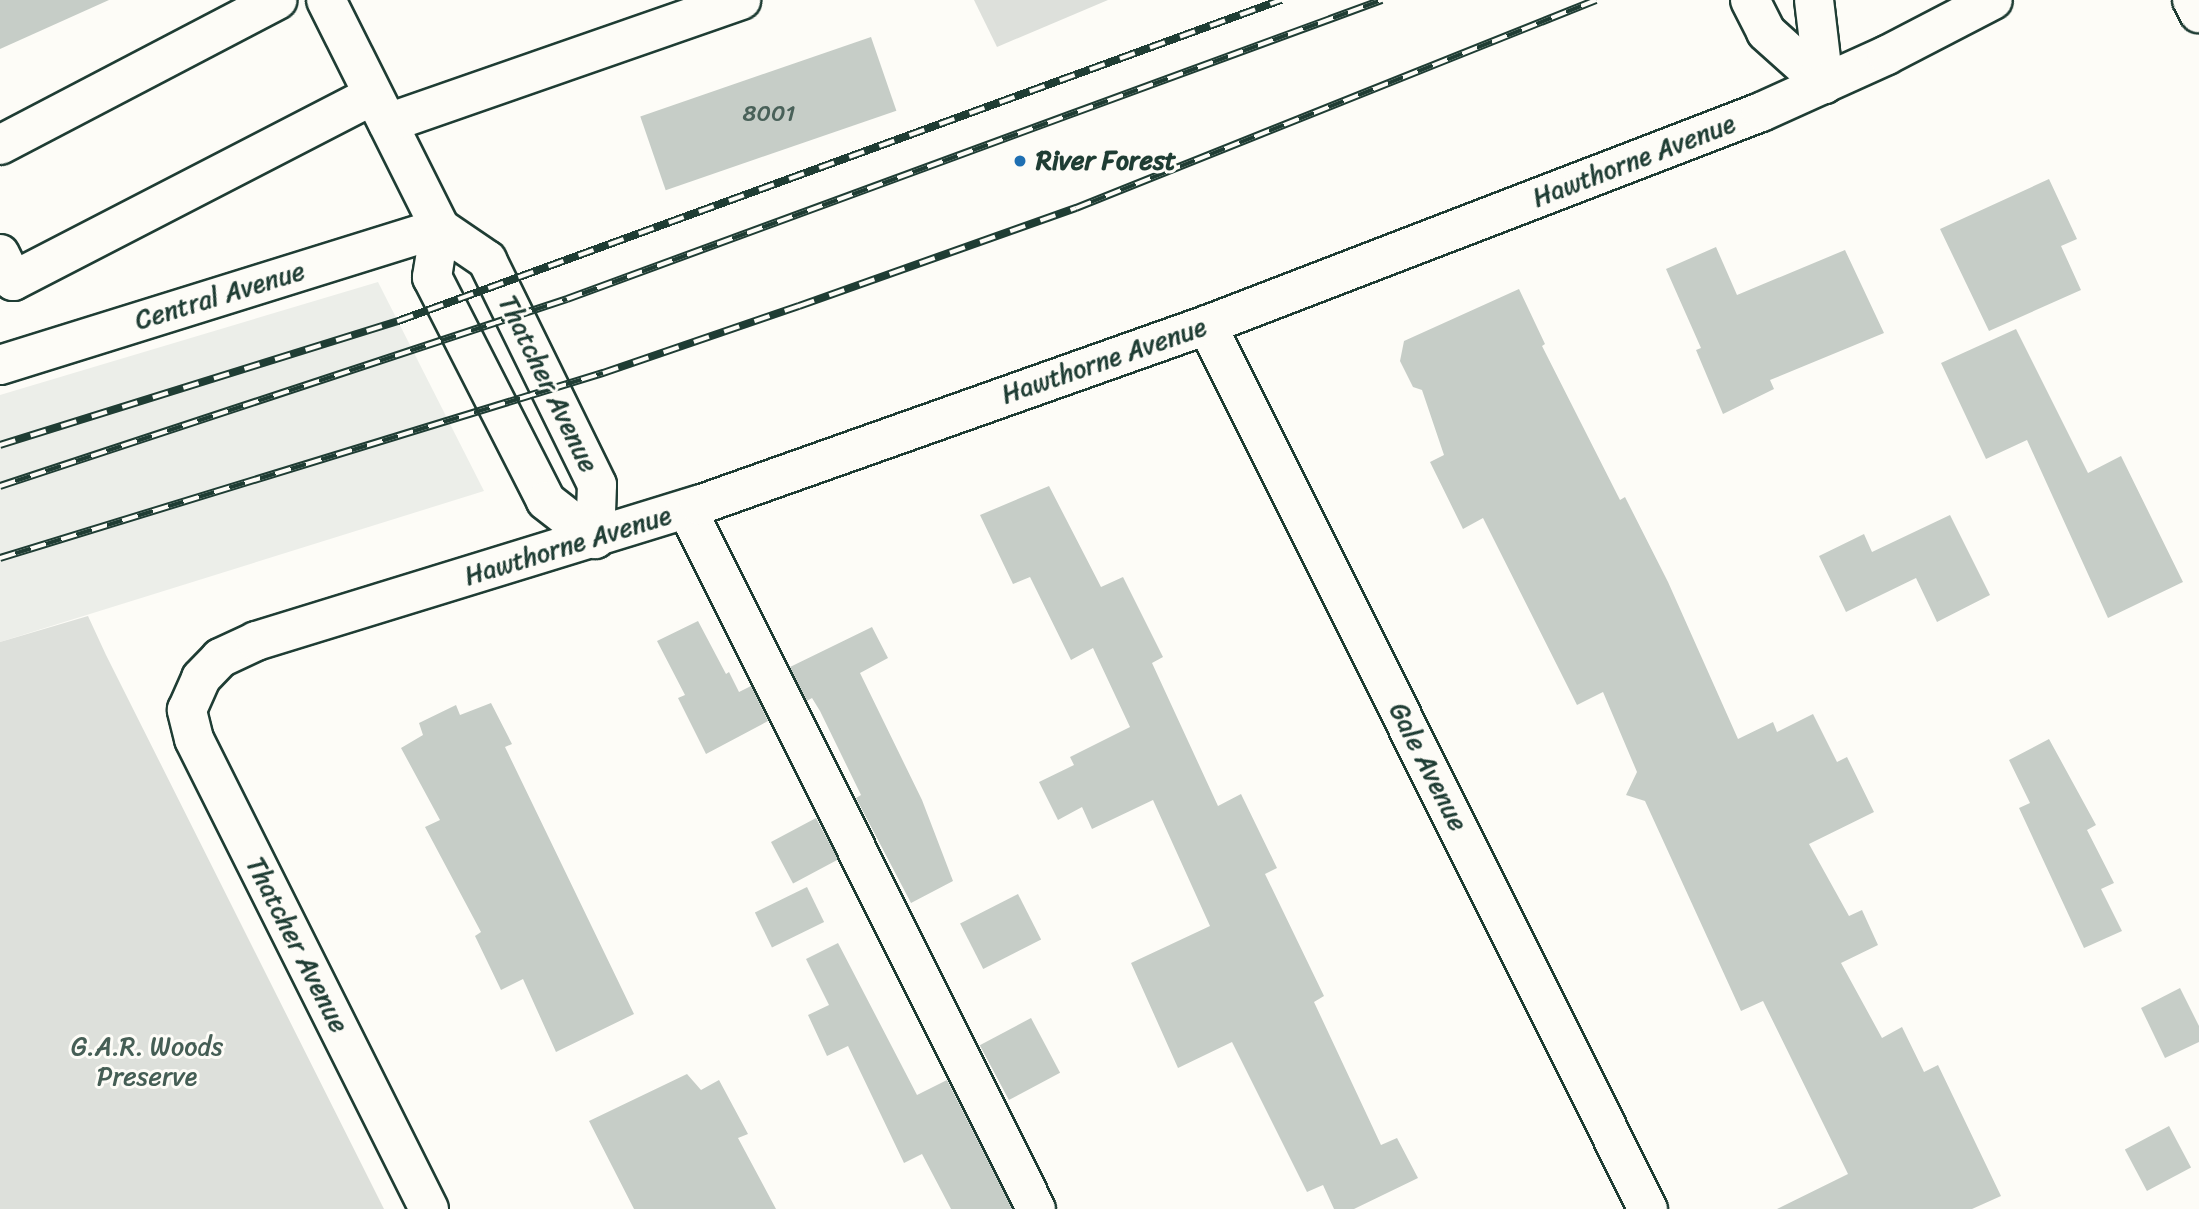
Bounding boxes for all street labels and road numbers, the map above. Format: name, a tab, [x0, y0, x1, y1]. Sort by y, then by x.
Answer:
street label: Hawthorne Avenue	[1528, 108, 1740, 214]
street label: Central Avenue	[131, 255, 309, 337]
street label: Thatcher Avenue	[492, 290, 604, 478]
street label: Hawthorne Avenue	[997, 311, 1211, 411]
street label: Hawthorne Avenue	[461, 500, 675, 592]
street label: Gale Avenue	[1382, 698, 1474, 836]
street label: Thatcher Avenue	[239, 852, 355, 1038]

